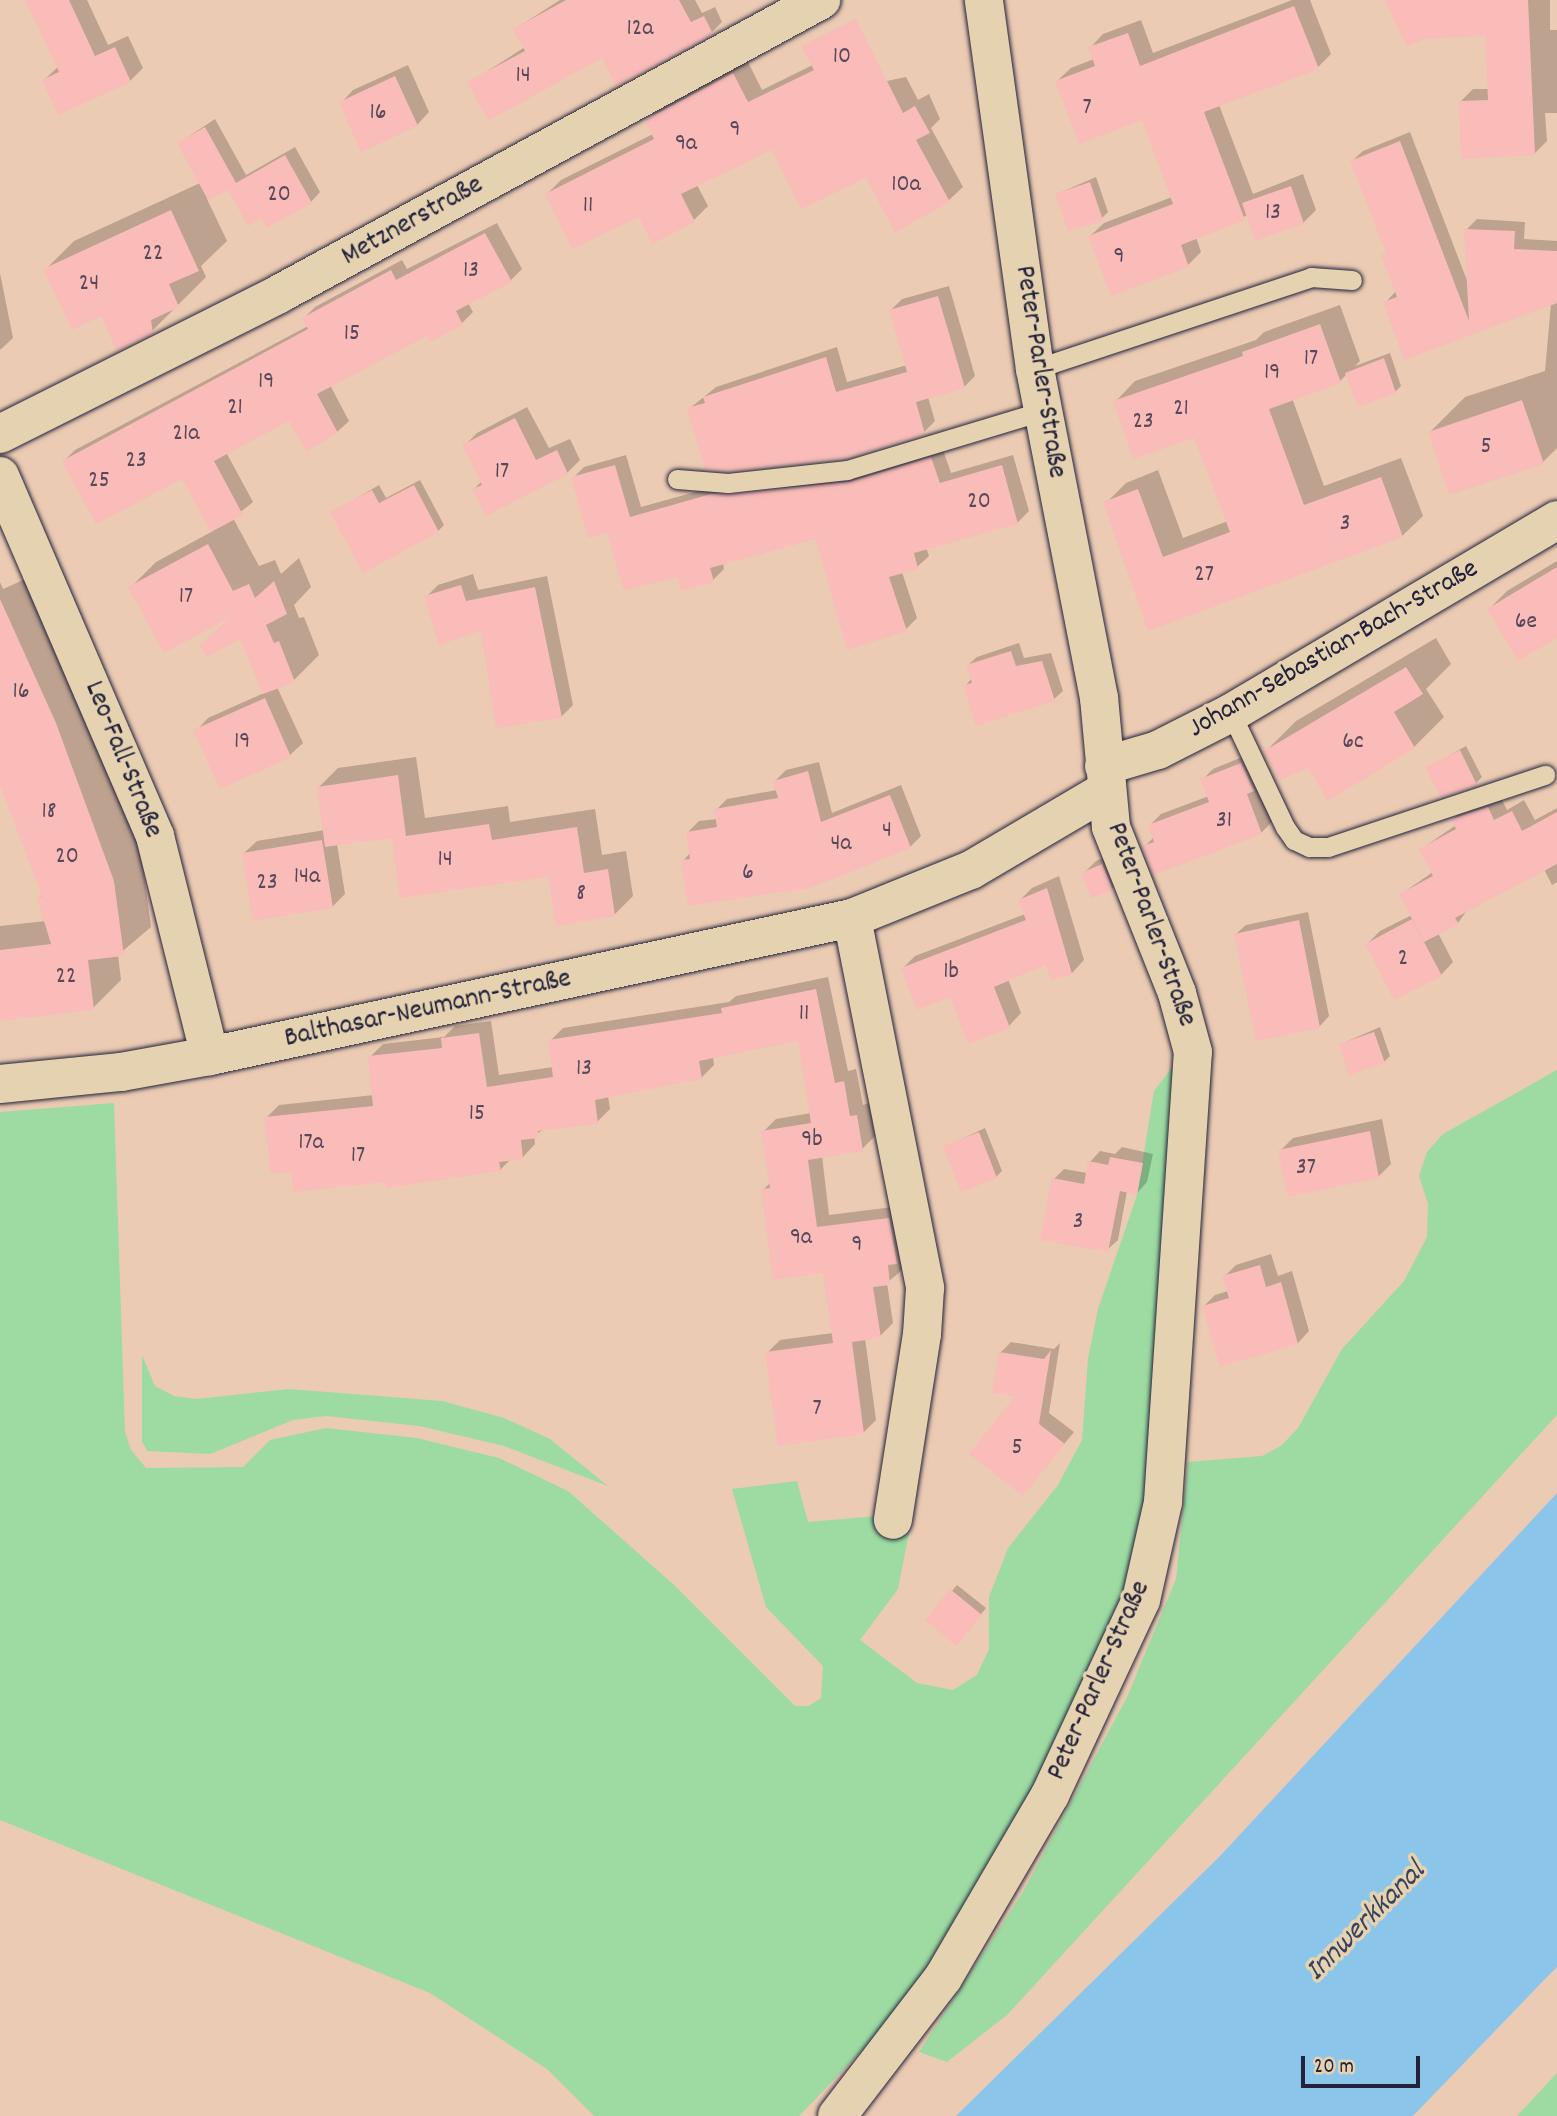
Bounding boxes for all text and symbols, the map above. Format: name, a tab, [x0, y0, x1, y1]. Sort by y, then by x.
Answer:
house number: 12a	[627, 16, 653, 44]
house number: 10	[833, 44, 851, 72]
house number: 14	[515, 63, 531, 91]
house number: 7	[1082, 95, 1092, 123]
house number: 16	[369, 100, 387, 128]
house number: 9	[730, 117, 740, 145]
house number: 9a	[675, 131, 697, 159]
street label: Metznerstraße	[336, 169, 490, 275]
house number: 10a	[891, 172, 921, 200]
house number: 20	[267, 182, 291, 210]
house number: 11	[583, 193, 593, 221]
house number: 13	[1265, 200, 1281, 228]
house number: 22	[143, 241, 163, 269]
house number: 9	[1114, 244, 1124, 272]
house number: 13	[463, 258, 479, 286]
street label: Peter-Parler-Straße	[1006, 263, 1072, 481]
house number: 24	[79, 271, 99, 299]
house number: 15	[344, 321, 360, 349]
house number: 17	[1304, 346, 1318, 374]
house number: 19	[1264, 360, 1280, 388]
house number: 19	[258, 369, 274, 397]
house number: 21	[227, 395, 243, 423]
house number: 21	[1173, 396, 1189, 424]
house number: 23	[1132, 409, 1154, 437]
house number: 21a	[173, 421, 199, 449]
house number: 5	[1480, 434, 1492, 462]
house number: 23	[125, 448, 147, 476]
house number: 17	[495, 459, 509, 487]
house number: 25	[88, 468, 110, 496]
house number: 20	[967, 489, 991, 517]
house number: 3	[1340, 511, 1350, 539]
street label: Johann-Sebastian-Bach-Straße	[1183, 553, 1485, 747]
house number: 27	[1194, 562, 1214, 590]
house number: 17	[179, 584, 193, 612]
house number: 6e	[1515, 609, 1537, 637]
street label: Leo-Fall-Straße	[75, 677, 169, 843]
house number: 16	[12, 679, 30, 707]
house number: 19	[234, 729, 250, 757]
house number: 6c	[1342, 729, 1364, 757]
house number: 18	[42, 799, 56, 827]
house number: 31	[1216, 808, 1232, 836]
house number: 4	[882, 818, 892, 846]
street label: Peter-Parler-Straße	[1098, 818, 1202, 1032]
house number: 4a	[830, 831, 852, 859]
house number: 20	[55, 844, 79, 872]
house number: 14	[437, 847, 453, 875]
house number: 6	[742, 860, 754, 888]
house number: 14a	[294, 864, 320, 892]
house number: 23	[256, 870, 278, 898]
house number: 8	[576, 881, 586, 909]
house number: 2	[1398, 946, 1408, 974]
house number: 1b	[943, 959, 959, 987]
street label: Balthasar-Neumann-Straße	[282, 963, 574, 1057]
house number: 22	[56, 964, 76, 992]
house number: 11	[799, 1001, 809, 1029]
house number: 13	[576, 1056, 592, 1084]
house number: 15	[469, 1101, 485, 1129]
house number: 9b	[801, 1127, 823, 1155]
house number: 17a	[298, 1130, 324, 1158]
house number: 17	[351, 1143, 365, 1171]
house number: 37	[1296, 1155, 1316, 1183]
house number: 3	[1073, 1209, 1083, 1237]
house number: 9a	[790, 1225, 812, 1253]
house number: 9	[852, 1232, 862, 1260]
house number: 7	[812, 1396, 822, 1424]
house number: 5	[1011, 1435, 1023, 1463]
street label: Peter-Parler-Straße	[1041, 1576, 1159, 1786]
water label: Innwerkkanal	[1300, 1856, 1434, 1990]
scale bar	[1305, 2042, 1424, 2086]
text: 20 m	[1314, 2053, 1354, 2083]

